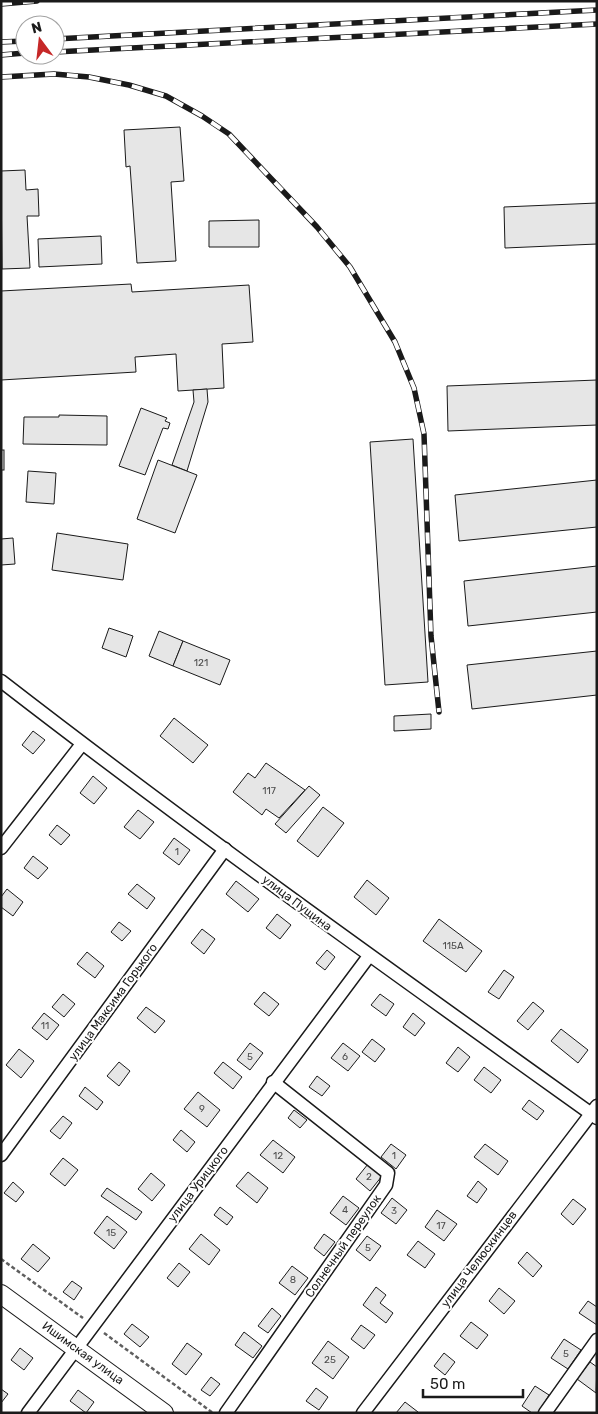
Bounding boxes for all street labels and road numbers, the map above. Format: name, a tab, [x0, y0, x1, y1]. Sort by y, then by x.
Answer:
street label: улица Пущина	[259, 872, 335, 934]
street label: улица Максима Горького	[66, 941, 160, 1063]
street label: улица Урицкого	[165, 1143, 231, 1225]
street label: Солнечный переулок	[302, 1191, 384, 1300]
street label: улица Челюскинцев	[438, 1208, 520, 1310]
street label: Ишимская улица	[39, 1319, 127, 1387]

